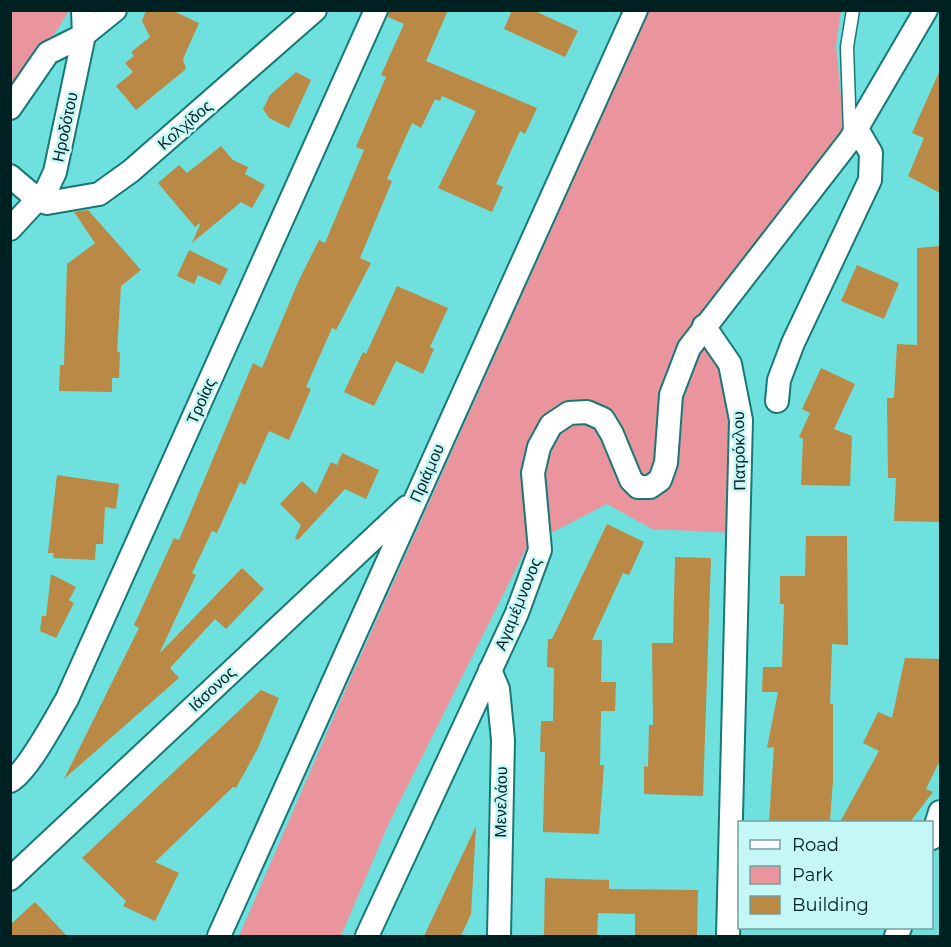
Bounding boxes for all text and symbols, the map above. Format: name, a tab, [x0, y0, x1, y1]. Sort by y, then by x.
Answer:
street label: Ηροδότου	[48, 90, 82, 164]
street label: Κολχίδος	[154, 96, 216, 154]
street label: Τροίας	[182, 375, 220, 427]
street label: Πατρόκλου	[729, 411, 749, 491]
street label: Πριάμου	[406, 441, 448, 505]
street label: Αγαμέμνονος	[491, 555, 545, 653]
street label: Ιάσονος	[185, 662, 240, 715]
street label: Μενελάου	[491, 766, 511, 838]
legend	[738, 821, 933, 929]
text: Road	[792, 834, 839, 856]
text: Park	[792, 864, 833, 886]
text: Building	[792, 894, 869, 916]

